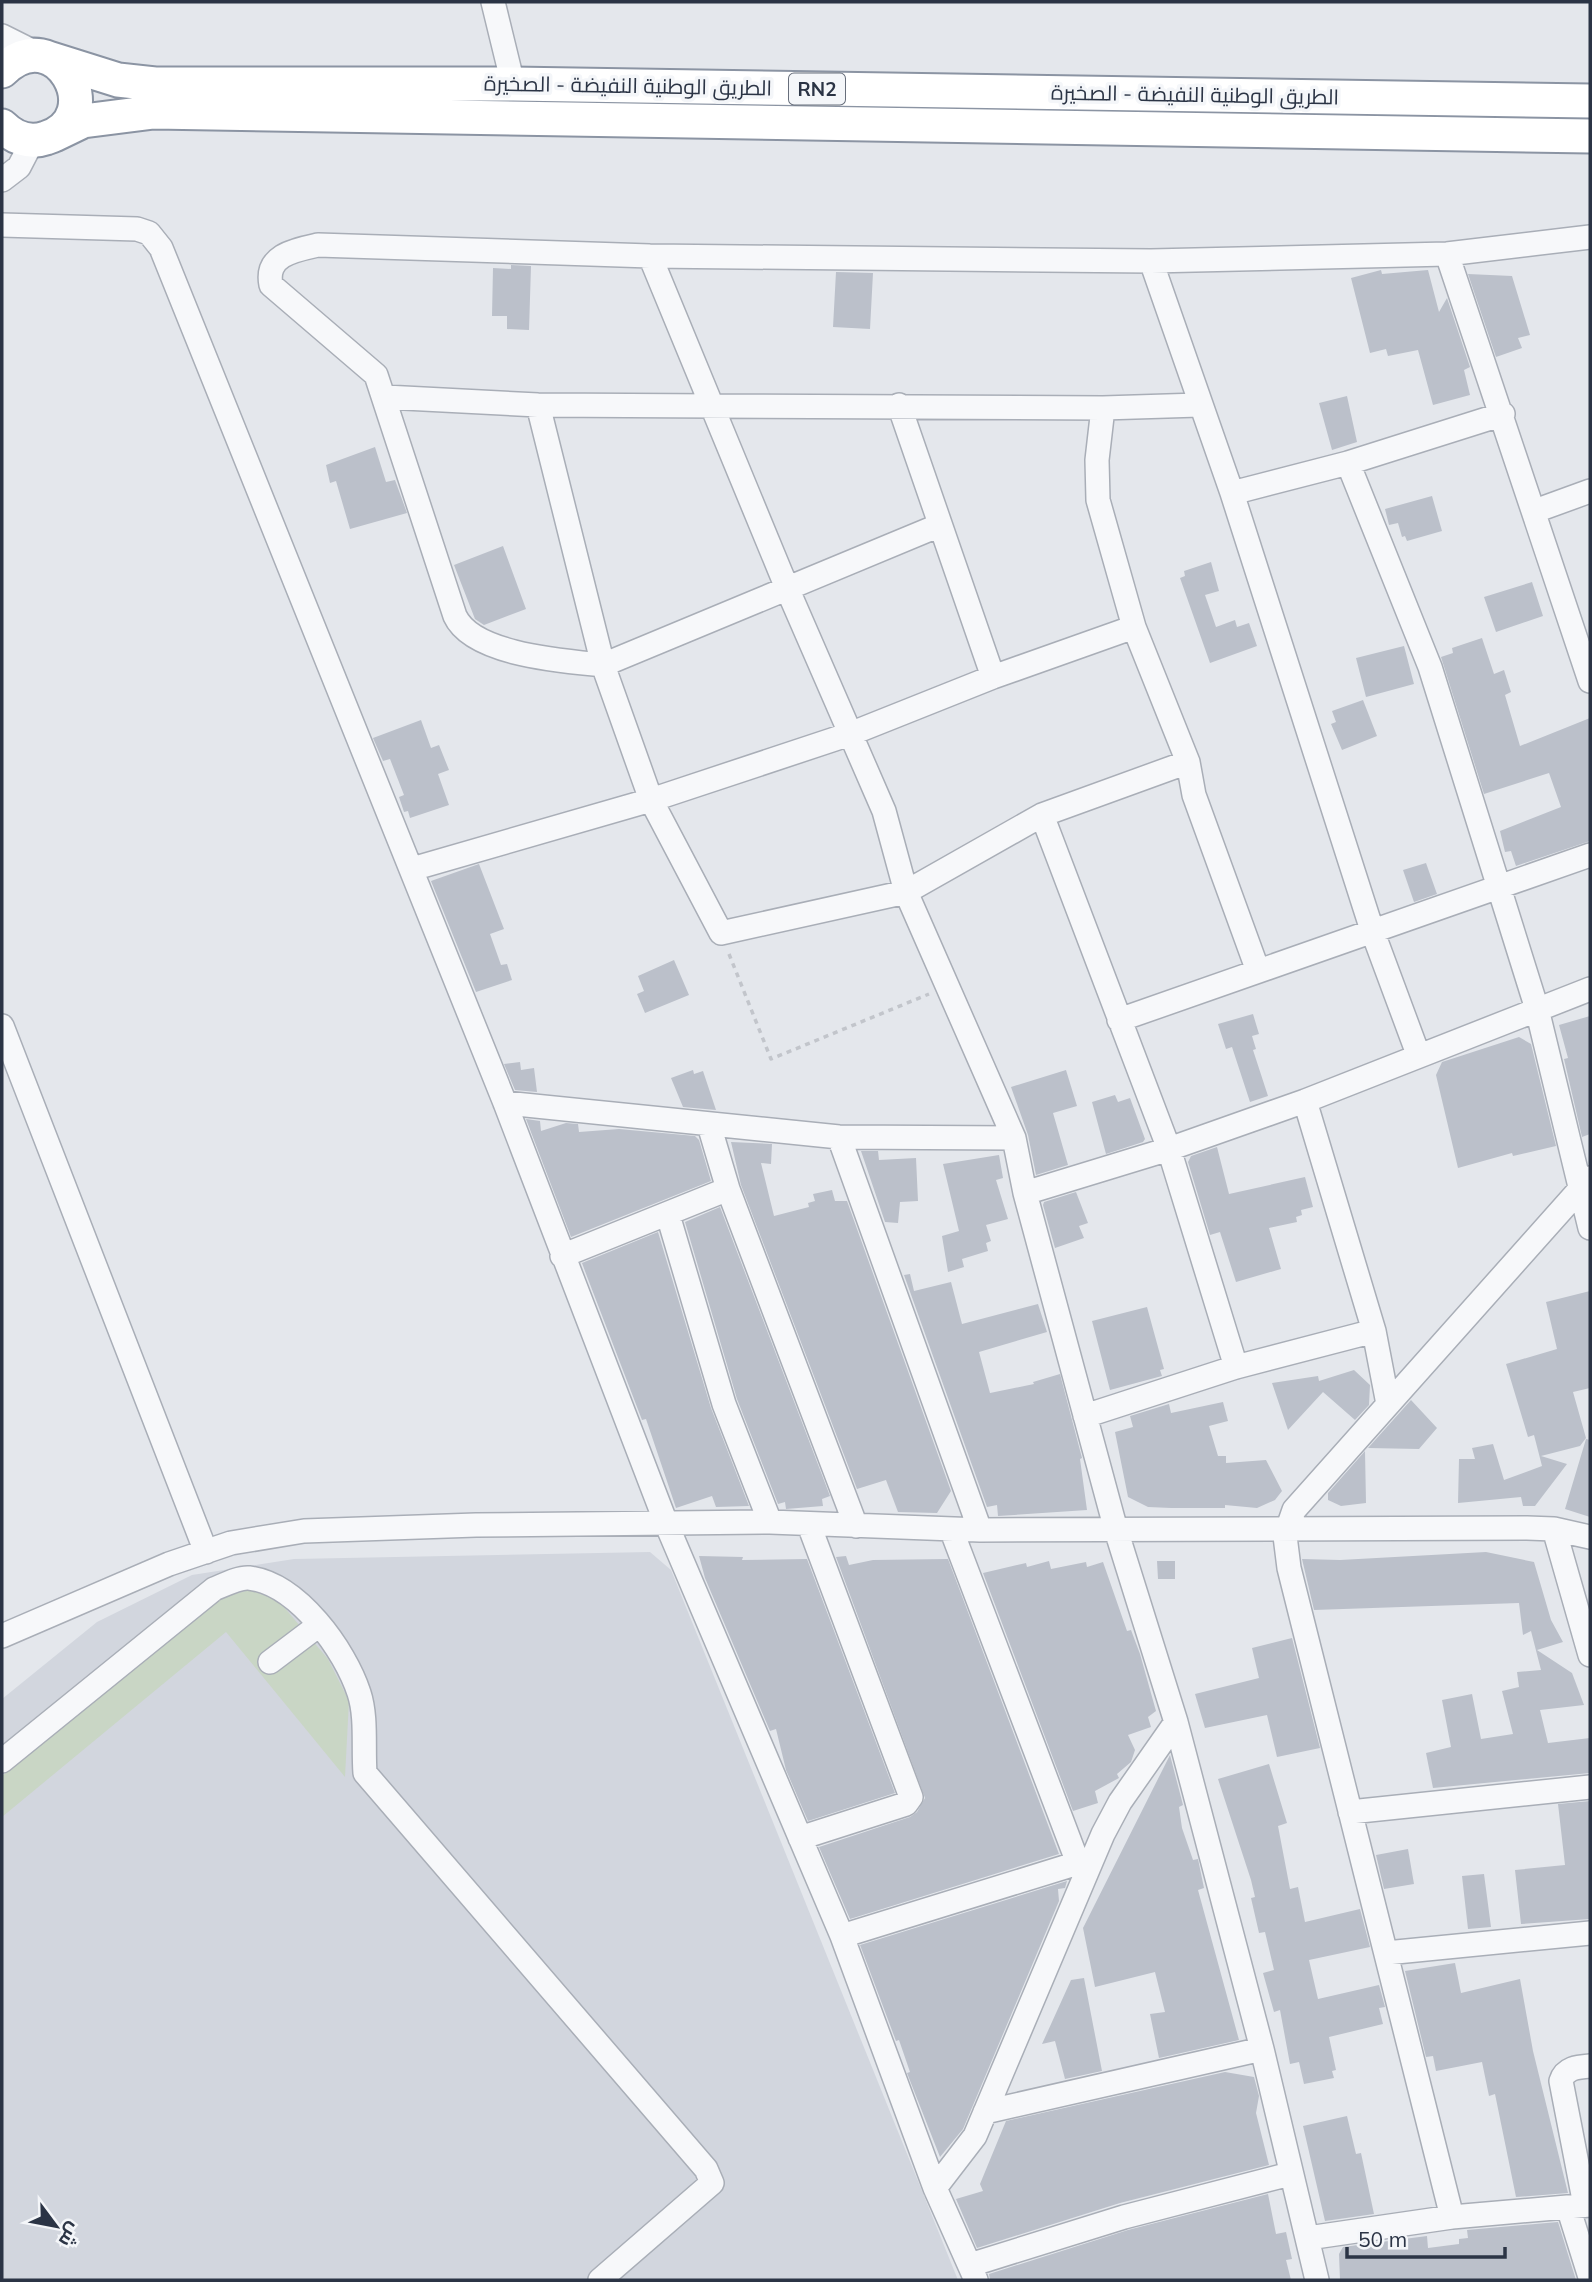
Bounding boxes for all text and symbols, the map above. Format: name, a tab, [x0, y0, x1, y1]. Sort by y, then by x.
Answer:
street label: الطريق الوطنية النفيضة - الصخيرة	[484, 69, 772, 102]
road number: RN2	[789, 74, 845, 104]
street label: الطريق الوطنية النفيضة - الصخيرة	[1051, 78, 1339, 111]
north arrow	[21, 2191, 91, 2261]
scale bar	[1347, 2216, 1504, 2260]
text: ش	[54, 2218, 87, 2252]
text: 50 m	[1358, 2226, 1407, 2252]

